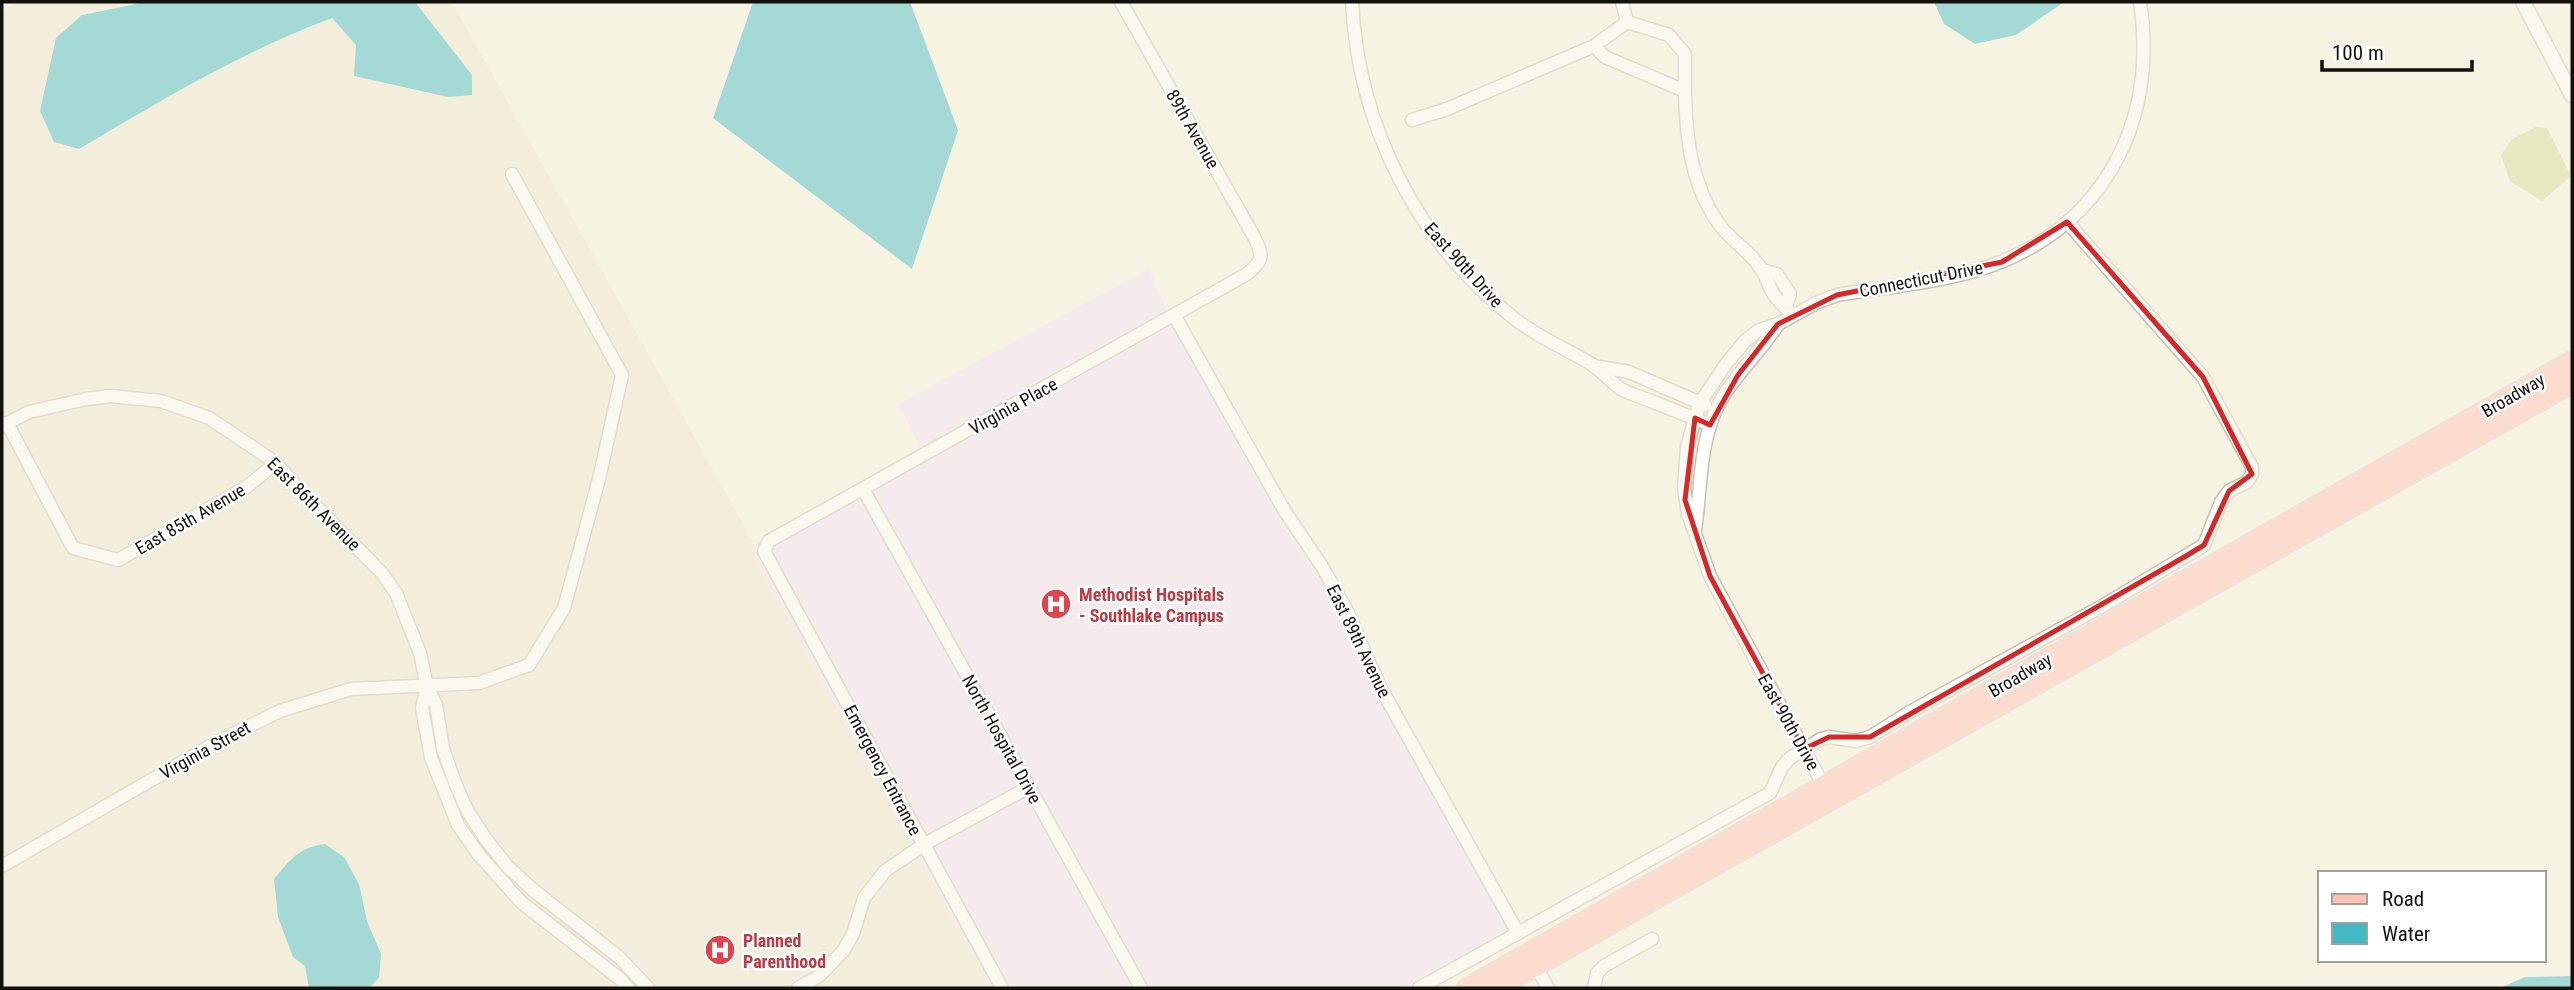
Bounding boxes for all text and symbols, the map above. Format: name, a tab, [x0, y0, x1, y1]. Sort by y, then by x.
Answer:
scale bar	[2322, 28, 2472, 72]
text: 100 m	[2332, 41, 2384, 65]
street label: 89th Avenue	[1162, 86, 1224, 172]
street label: East 90th Drive	[1420, 218, 1508, 312]
street label: Connecticut Drive	[1858, 257, 1984, 301]
street label: Broadway	[2478, 368, 2549, 421]
street label: Virginia Place	[965, 373, 1061, 439]
street label: East 86th Avenue	[263, 453, 365, 555]
street label: East 85th Avenue	[131, 479, 249, 559]
street label: East 89th Avenue	[1323, 581, 1395, 701]
place label: Methodist Hospitals - Southlake Campus	[1079, 584, 1224, 626]
hospital icon: Methodist Hospitals - Southlake Campus	[1039, 587, 1073, 621]
street label: Broadway	[1985, 648, 2056, 701]
street label: East 90th Drive	[1754, 670, 1824, 774]
street label: North Hospital Drive	[958, 671, 1046, 807]
street label: Emergency Entrance	[840, 701, 926, 839]
street label: Virginia Street	[156, 716, 254, 784]
legend	[2318, 871, 2546, 962]
text: Road	[2382, 887, 2424, 911]
text: Water	[2382, 922, 2430, 946]
place label: Planned Parenthood	[743, 930, 826, 972]
hospital icon: Planned Parenthood	[703, 933, 737, 967]

